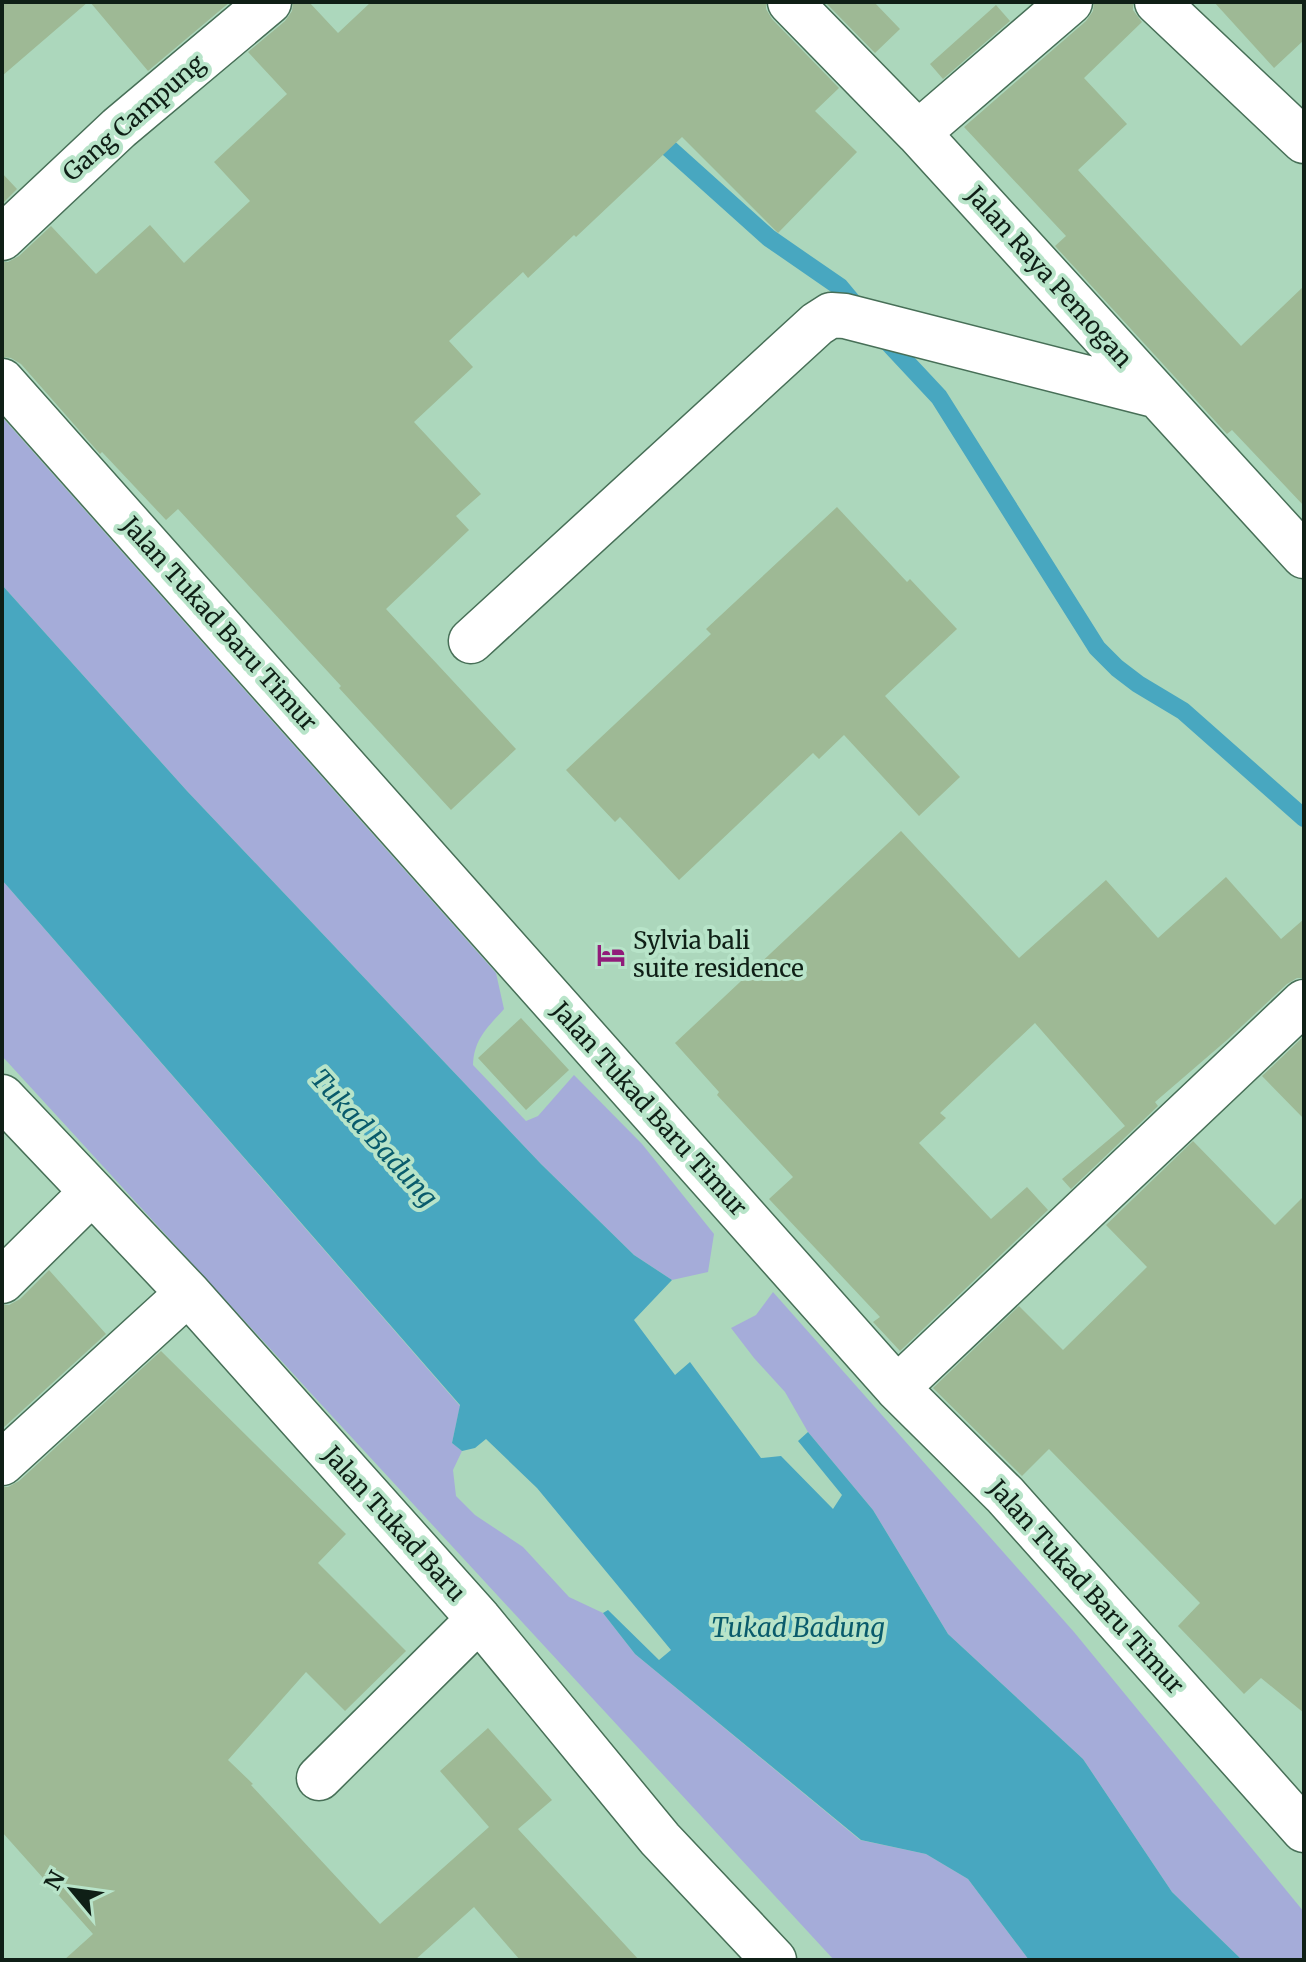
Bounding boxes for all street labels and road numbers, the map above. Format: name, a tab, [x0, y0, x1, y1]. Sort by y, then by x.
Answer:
street label: Gang Campung	[56, 47, 211, 188]
street label: Jalan Raya Pemogan	[959, 179, 1139, 374]
street label: Jalan Tukad Baru Timur	[114, 509, 324, 737]
street label: Jalan Tukad Baru Timur	[544, 994, 754, 1222]
street label: Jalan Tukad Baru	[316, 1439, 472, 1608]
street label: Jalan Tukad Baru Timur	[981, 1472, 1191, 1700]

